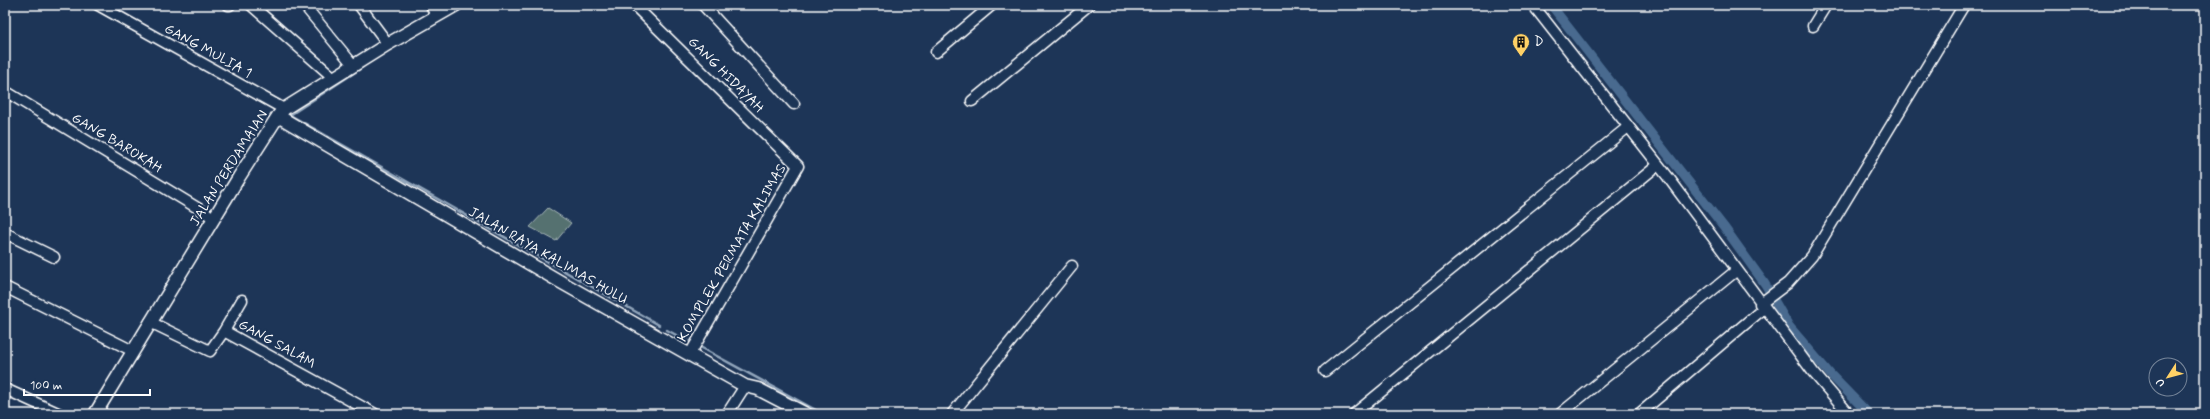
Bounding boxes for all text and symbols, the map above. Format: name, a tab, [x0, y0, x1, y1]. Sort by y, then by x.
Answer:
street label: GANG MULIA 1	[161, 20, 255, 82]
building icon: D	[1511, 32, 1531, 57]
street label: GANG HIDAYAH	[684, 33, 768, 117]
place label: D	[1534, 33, 1544, 51]
street label: JALAN PERDAMAIAN	[186, 107, 272, 229]
street label: GANG BAROKAH	[68, 109, 166, 177]
street label: KOMPLEK PERMATA KALIMAS	[674, 161, 791, 345]
street label: JALAN RAYA KALIMAS HULU	[465, 203, 631, 309]
street label: GANG SALAM	[235, 315, 319, 373]
north arrow	[2148, 357, 2188, 397]
scale bar	[24, 371, 150, 397]
text: U	[2153, 375, 2168, 389]
text: 100 m	[30, 378, 62, 394]

